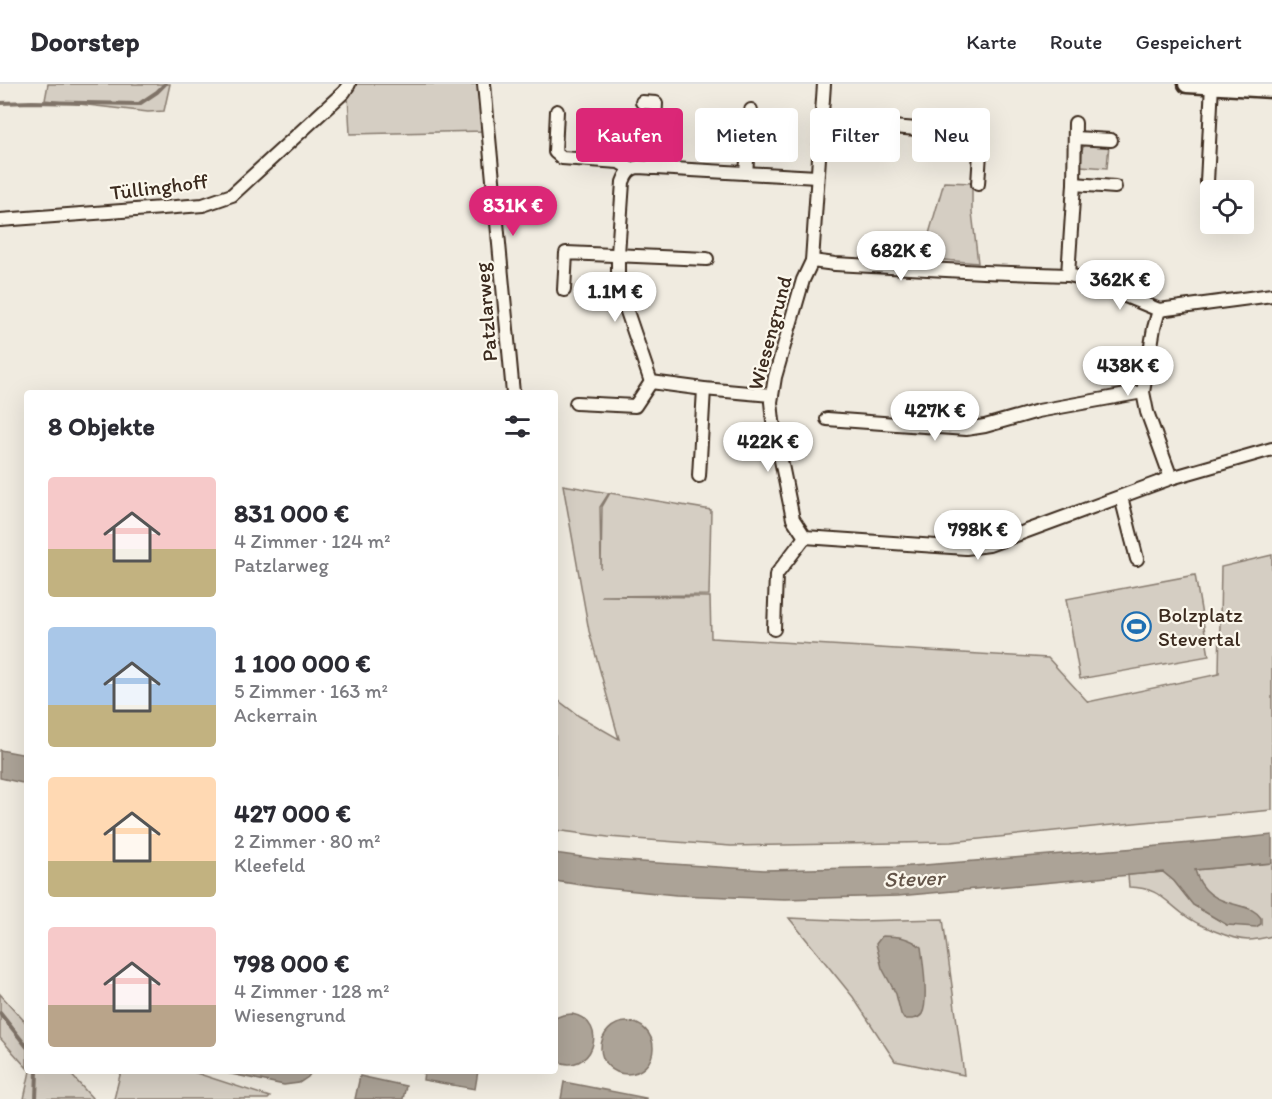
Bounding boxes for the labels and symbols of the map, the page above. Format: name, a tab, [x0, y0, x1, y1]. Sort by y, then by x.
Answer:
street label: Tüllinghoff	[109, 168, 210, 205]
pin: 831K €	[464, 186, 562, 237]
pin: 682K €	[852, 231, 950, 282]
pin: 362K €	[1071, 260, 1169, 311]
street label: Patzlarweg	[469, 261, 502, 363]
pin: 1.1M €	[566, 272, 664, 323]
street label: Wiesengrund	[742, 272, 797, 393]
pin: 438K €	[1079, 346, 1177, 397]
pin: 427K €	[886, 391, 984, 442]
pin: 422K €	[719, 422, 817, 473]
pin: 798K €	[929, 510, 1027, 561]
place label: Bolzplatz Stevertal	[1158, 602, 1243, 651]
sports icon: Bolzplatz Stevertal	[1121, 611, 1153, 643]
water label: Stever	[883, 864, 947, 893]

